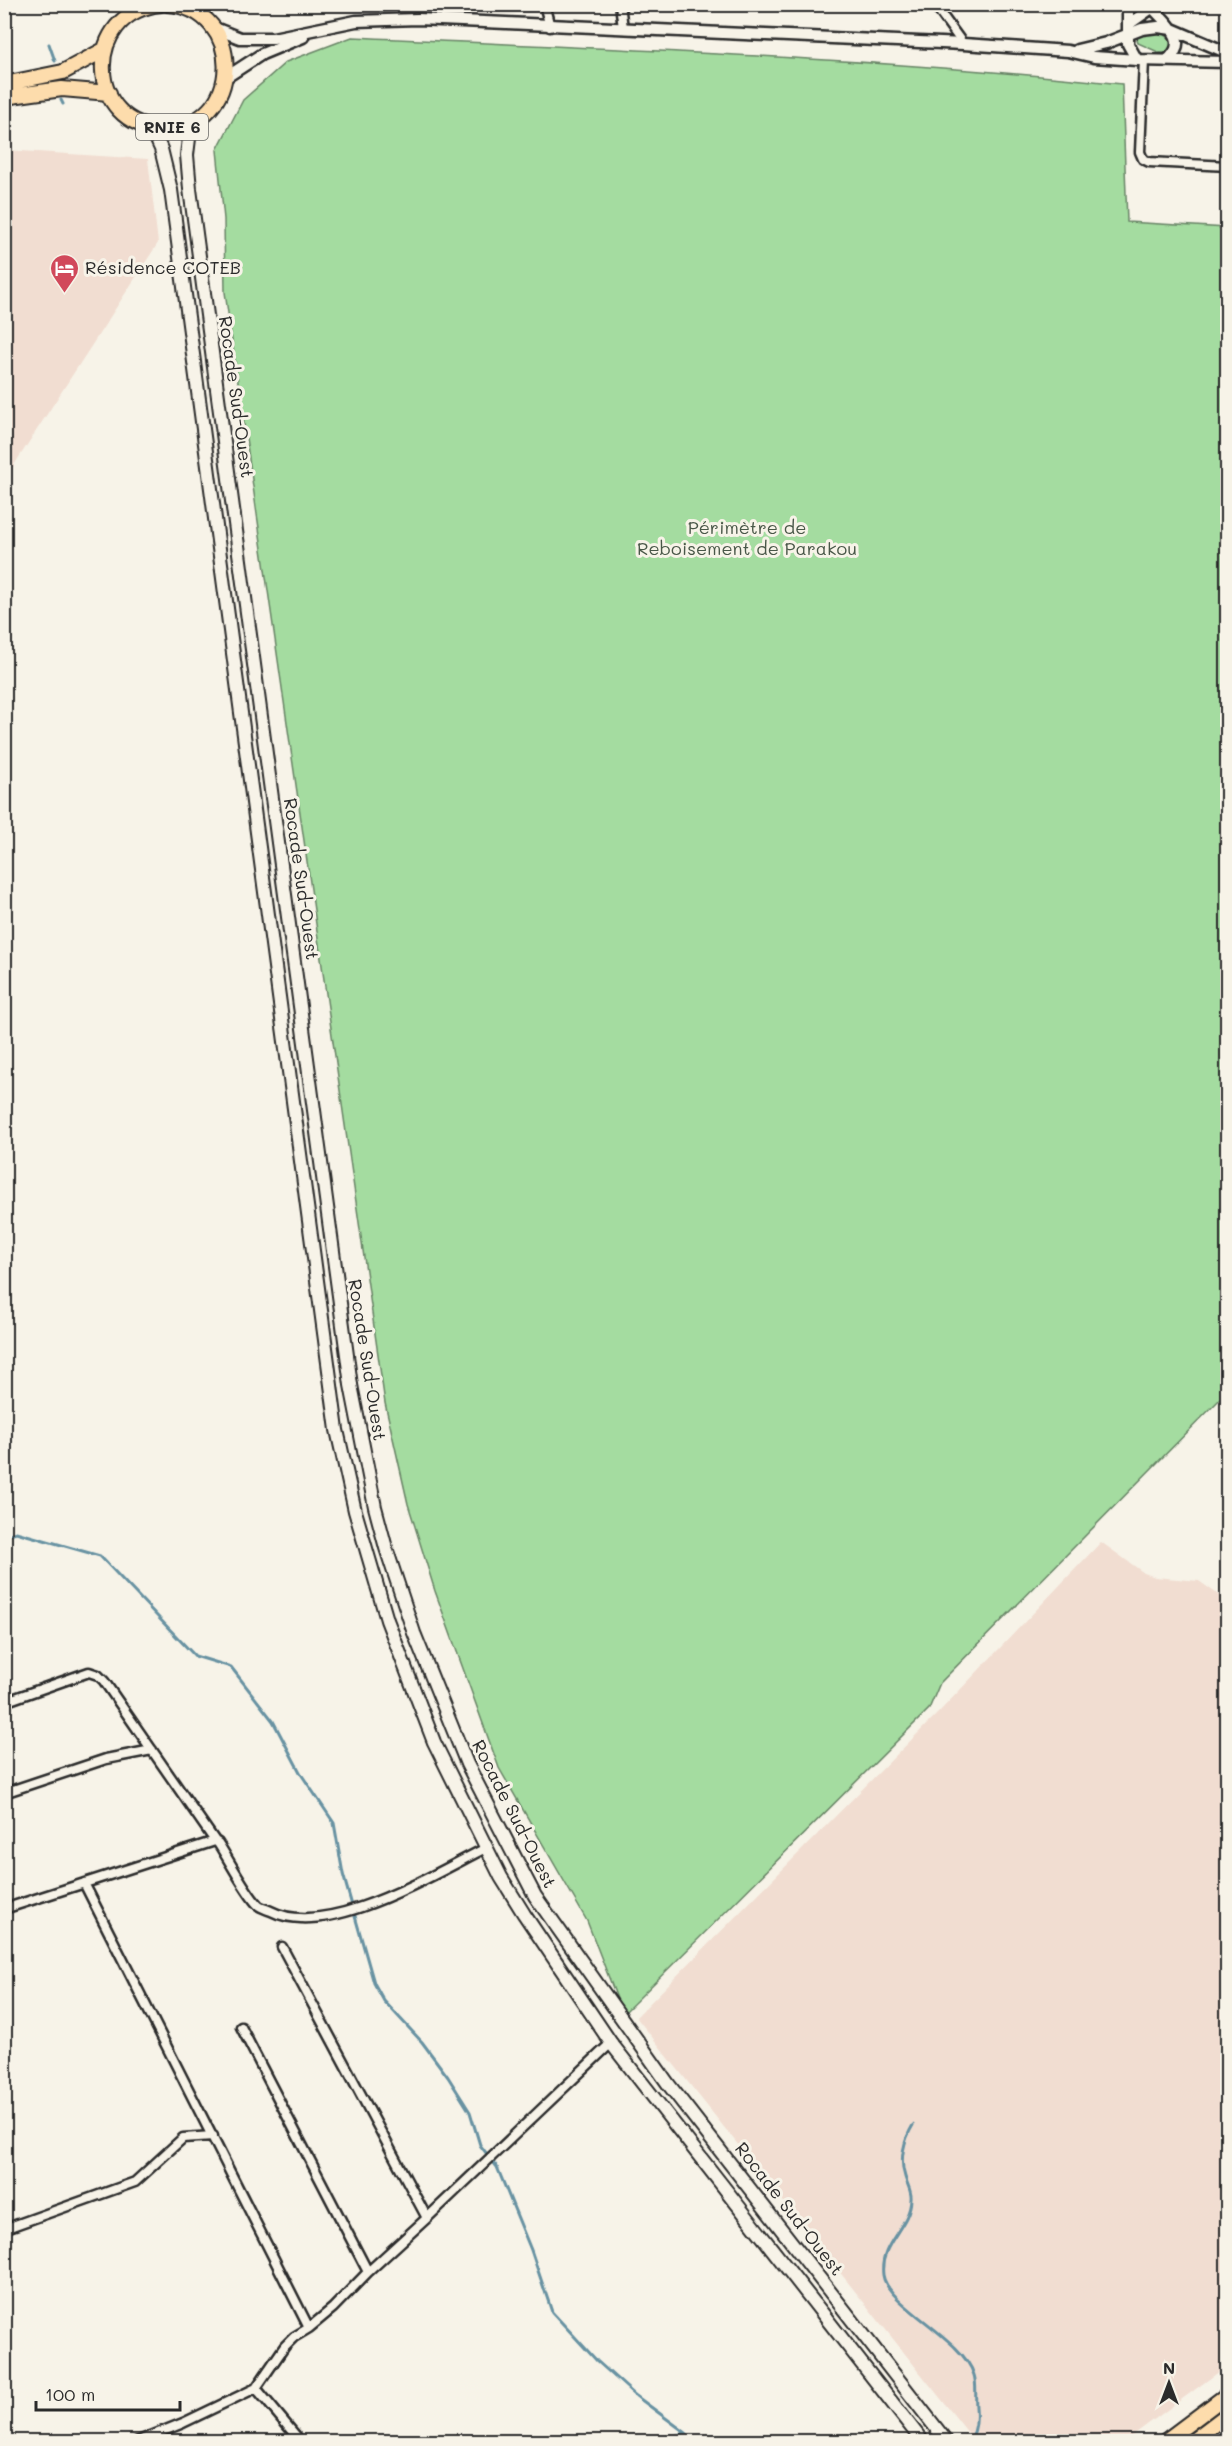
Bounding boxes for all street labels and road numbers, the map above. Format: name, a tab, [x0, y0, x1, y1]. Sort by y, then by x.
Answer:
road number: RNIE 6	[136, 114, 208, 140]
street label: Rocade Sud-Ouest	[214, 314, 260, 479]
street label: Rocade Sud-Ouest	[279, 796, 325, 961]
street label: Rocade Sud-Ouest	[343, 1277, 393, 1442]
street label: Rocade Sud-Ouest	[467, 1735, 563, 1892]
street label: Rocade Sud-Ouest	[730, 2137, 849, 2280]

